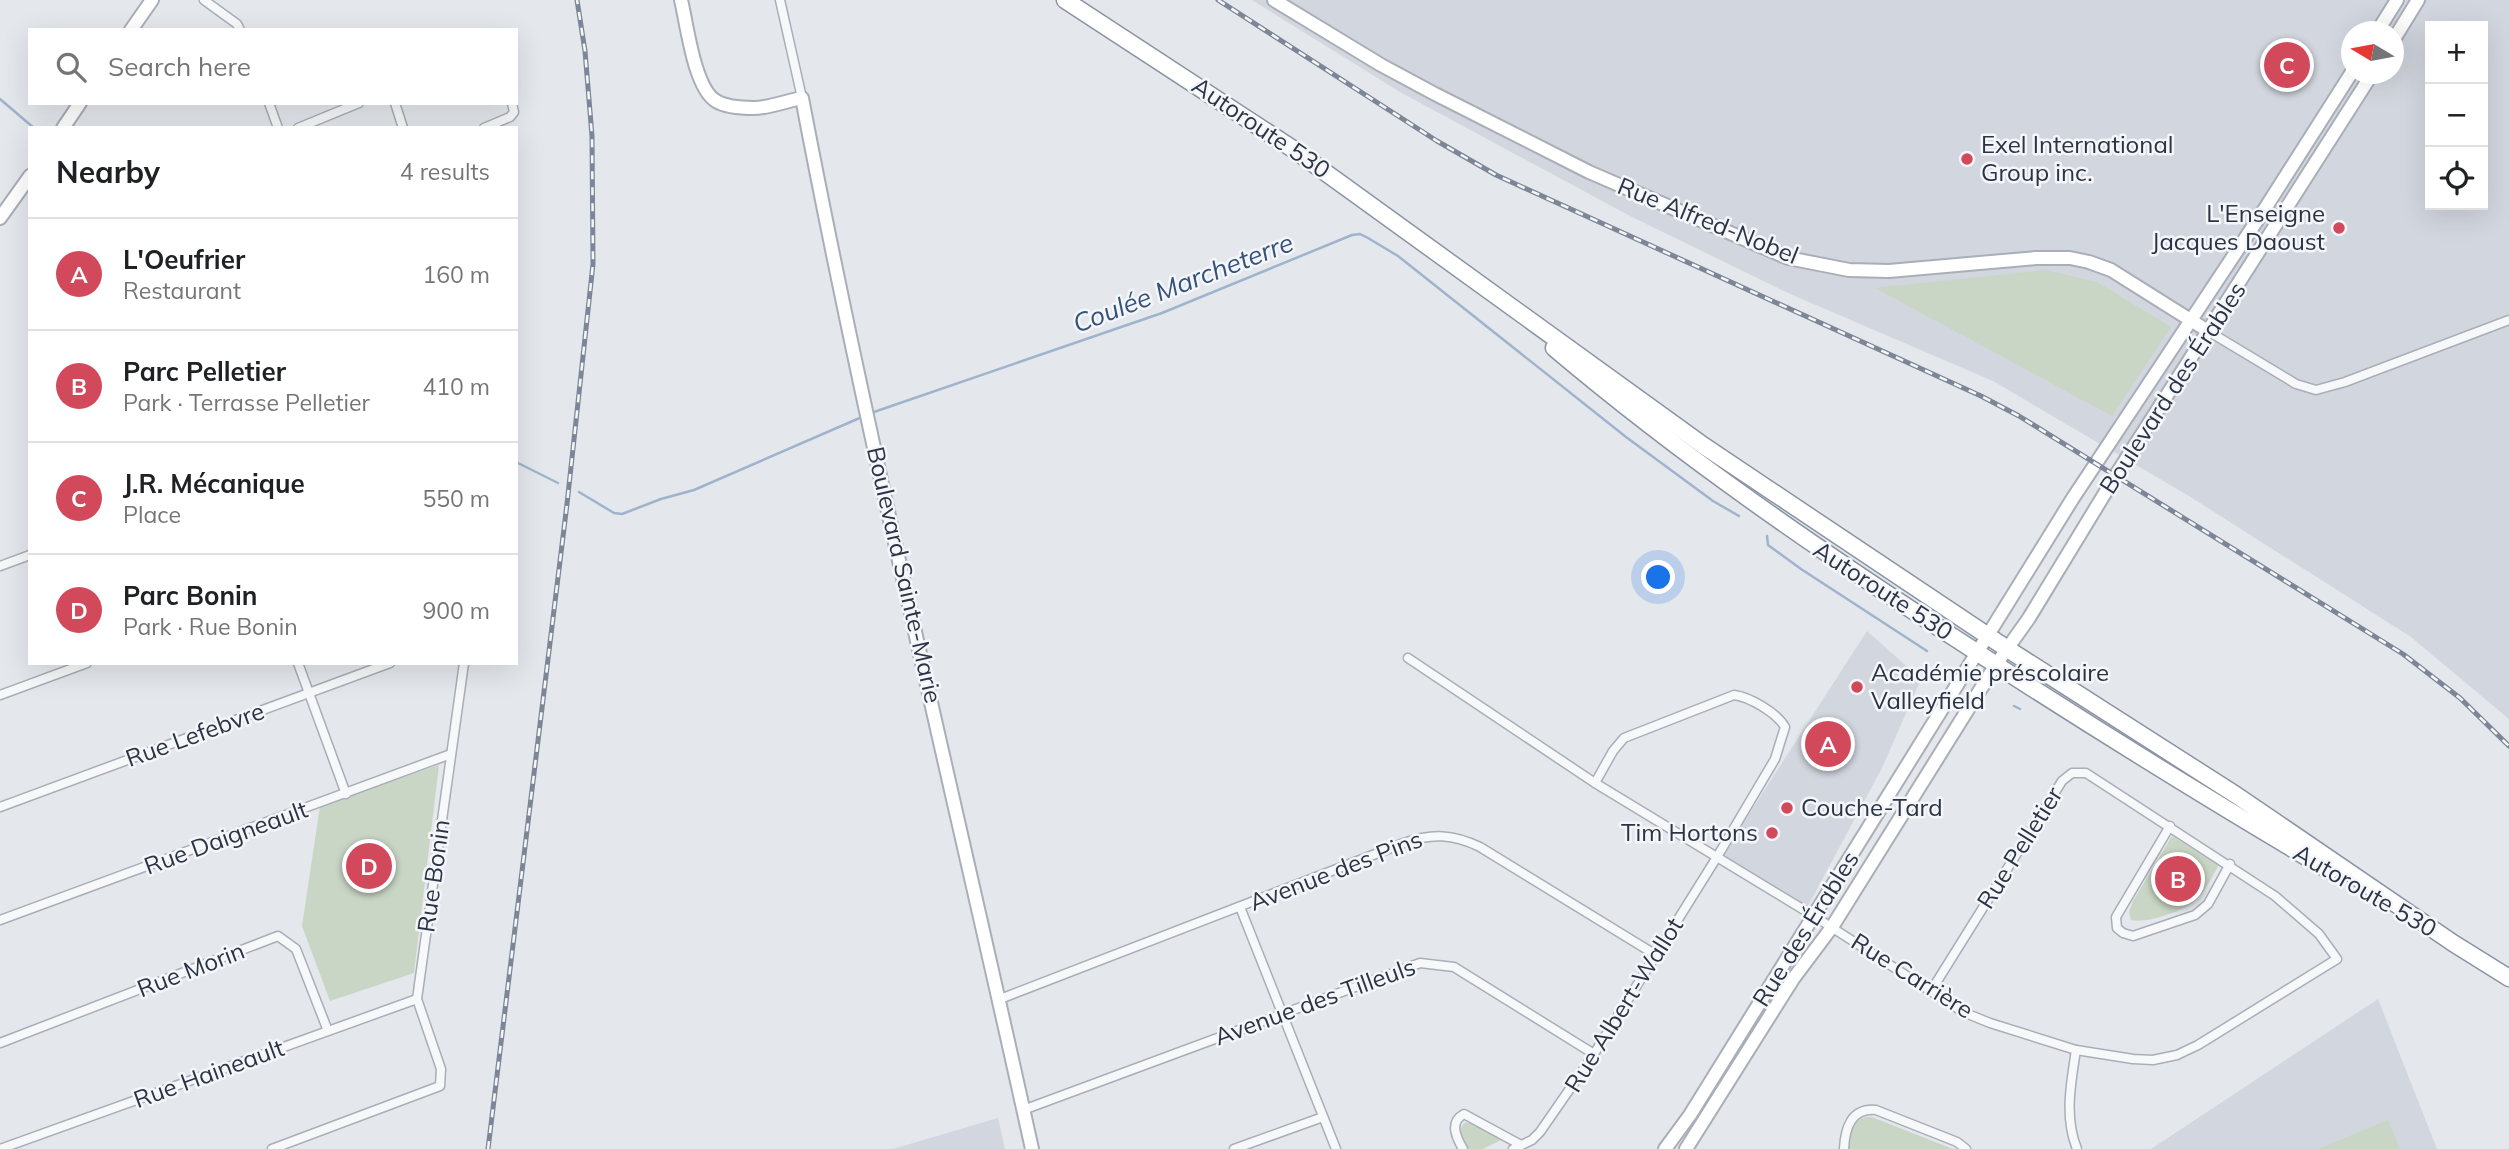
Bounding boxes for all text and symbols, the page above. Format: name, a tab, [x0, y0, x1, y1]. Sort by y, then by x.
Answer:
north arrow	[2341, 21, 2404, 84]
map controls	[2425, 21, 2488, 210]
button: +	[2425, 21, 2488, 84]
search box	[28, 28, 518, 105]
pin: C	[2264, 39, 2310, 91]
icon: search	[52, 48, 90, 86]
text: Search here	[108, 50, 251, 83]
street label: Autoroute 530	[1187, 70, 1336, 184]
button: −	[2425, 84, 2488, 147]
place label: Exel International Group inc.	[1981, 129, 2174, 187]
button: locate	[2425, 147, 2488, 210]
marker: Exel International Group inc.	[1959, 151, 1975, 167]
text: Nearby	[56, 153, 160, 191]
text: 4 results	[400, 157, 490, 186]
street label: Rue Alfred-Nobel	[1614, 170, 1803, 270]
place label: L'Enseigne Jacques Daoust	[2152, 198, 2325, 256]
marker: L'Enseigne Jacques Daoust	[2331, 220, 2347, 236]
water label: Coulée Marcheterre	[1068, 225, 1298, 340]
text: L'Oeufrier	[123, 243, 245, 276]
text: A	[70, 260, 88, 289]
text: 160 m	[422, 260, 490, 289]
text: Restaurant	[123, 276, 241, 305]
street label: Boulevard des Érables	[2092, 276, 2252, 499]
text: Parc Pelletier	[123, 355, 286, 388]
text: B	[71, 372, 87, 401]
text: 410 m	[422, 372, 490, 401]
text: Park · Terrasse Pelletier	[123, 388, 370, 417]
street label: Boulevard Sainte-Marie	[861, 444, 949, 706]
text: J.R. Mécanique	[123, 467, 305, 500]
text: C	[71, 484, 87, 513]
text: 550 m	[422, 484, 490, 513]
text: Place	[123, 500, 181, 529]
street label: Autoroute 530	[1808, 534, 1959, 646]
your location	[1641, 560, 1675, 594]
text: Parc Bonin	[123, 579, 258, 612]
text: D	[70, 596, 88, 625]
text: 900 m	[422, 596, 490, 625]
text: Park · Rue Bonin	[123, 612, 298, 641]
place label: Académie préscolaire Valleyfield	[1871, 657, 2109, 715]
marker: Académie préscolaire Valleyfield	[1849, 679, 1865, 695]
street label: Rue Lefebvre	[121, 695, 268, 773]
pin: A	[1805, 718, 1851, 770]
street label: Rue Pelletier	[1970, 781, 2069, 914]
place label: Couche-Tard	[1801, 792, 1943, 822]
street label: Rue Daigneault	[140, 794, 311, 881]
marker: Couche-Tard	[1779, 800, 1795, 816]
place label: Tim Hortons	[1621, 817, 1758, 847]
street label: Rue Bonin	[410, 818, 456, 934]
street label: Avenue des Pins	[1245, 823, 1426, 917]
marker: Tim Hortons	[1764, 825, 1780, 841]
street label: Autoroute 530	[2289, 837, 2442, 943]
pin: D	[346, 840, 392, 892]
street label: Rue des Érables	[1745, 845, 1865, 1012]
pin: B	[2155, 853, 2201, 905]
street label: Rue Albert-Wallot	[1557, 912, 1689, 1097]
street label: Rue Carrière	[1846, 926, 1979, 1024]
street label: Rue Morin	[133, 935, 249, 1003]
street label: Avenue des Tilleuls	[1210, 951, 1419, 1051]
street label: Rue Haineault	[129, 1032, 288, 1114]

